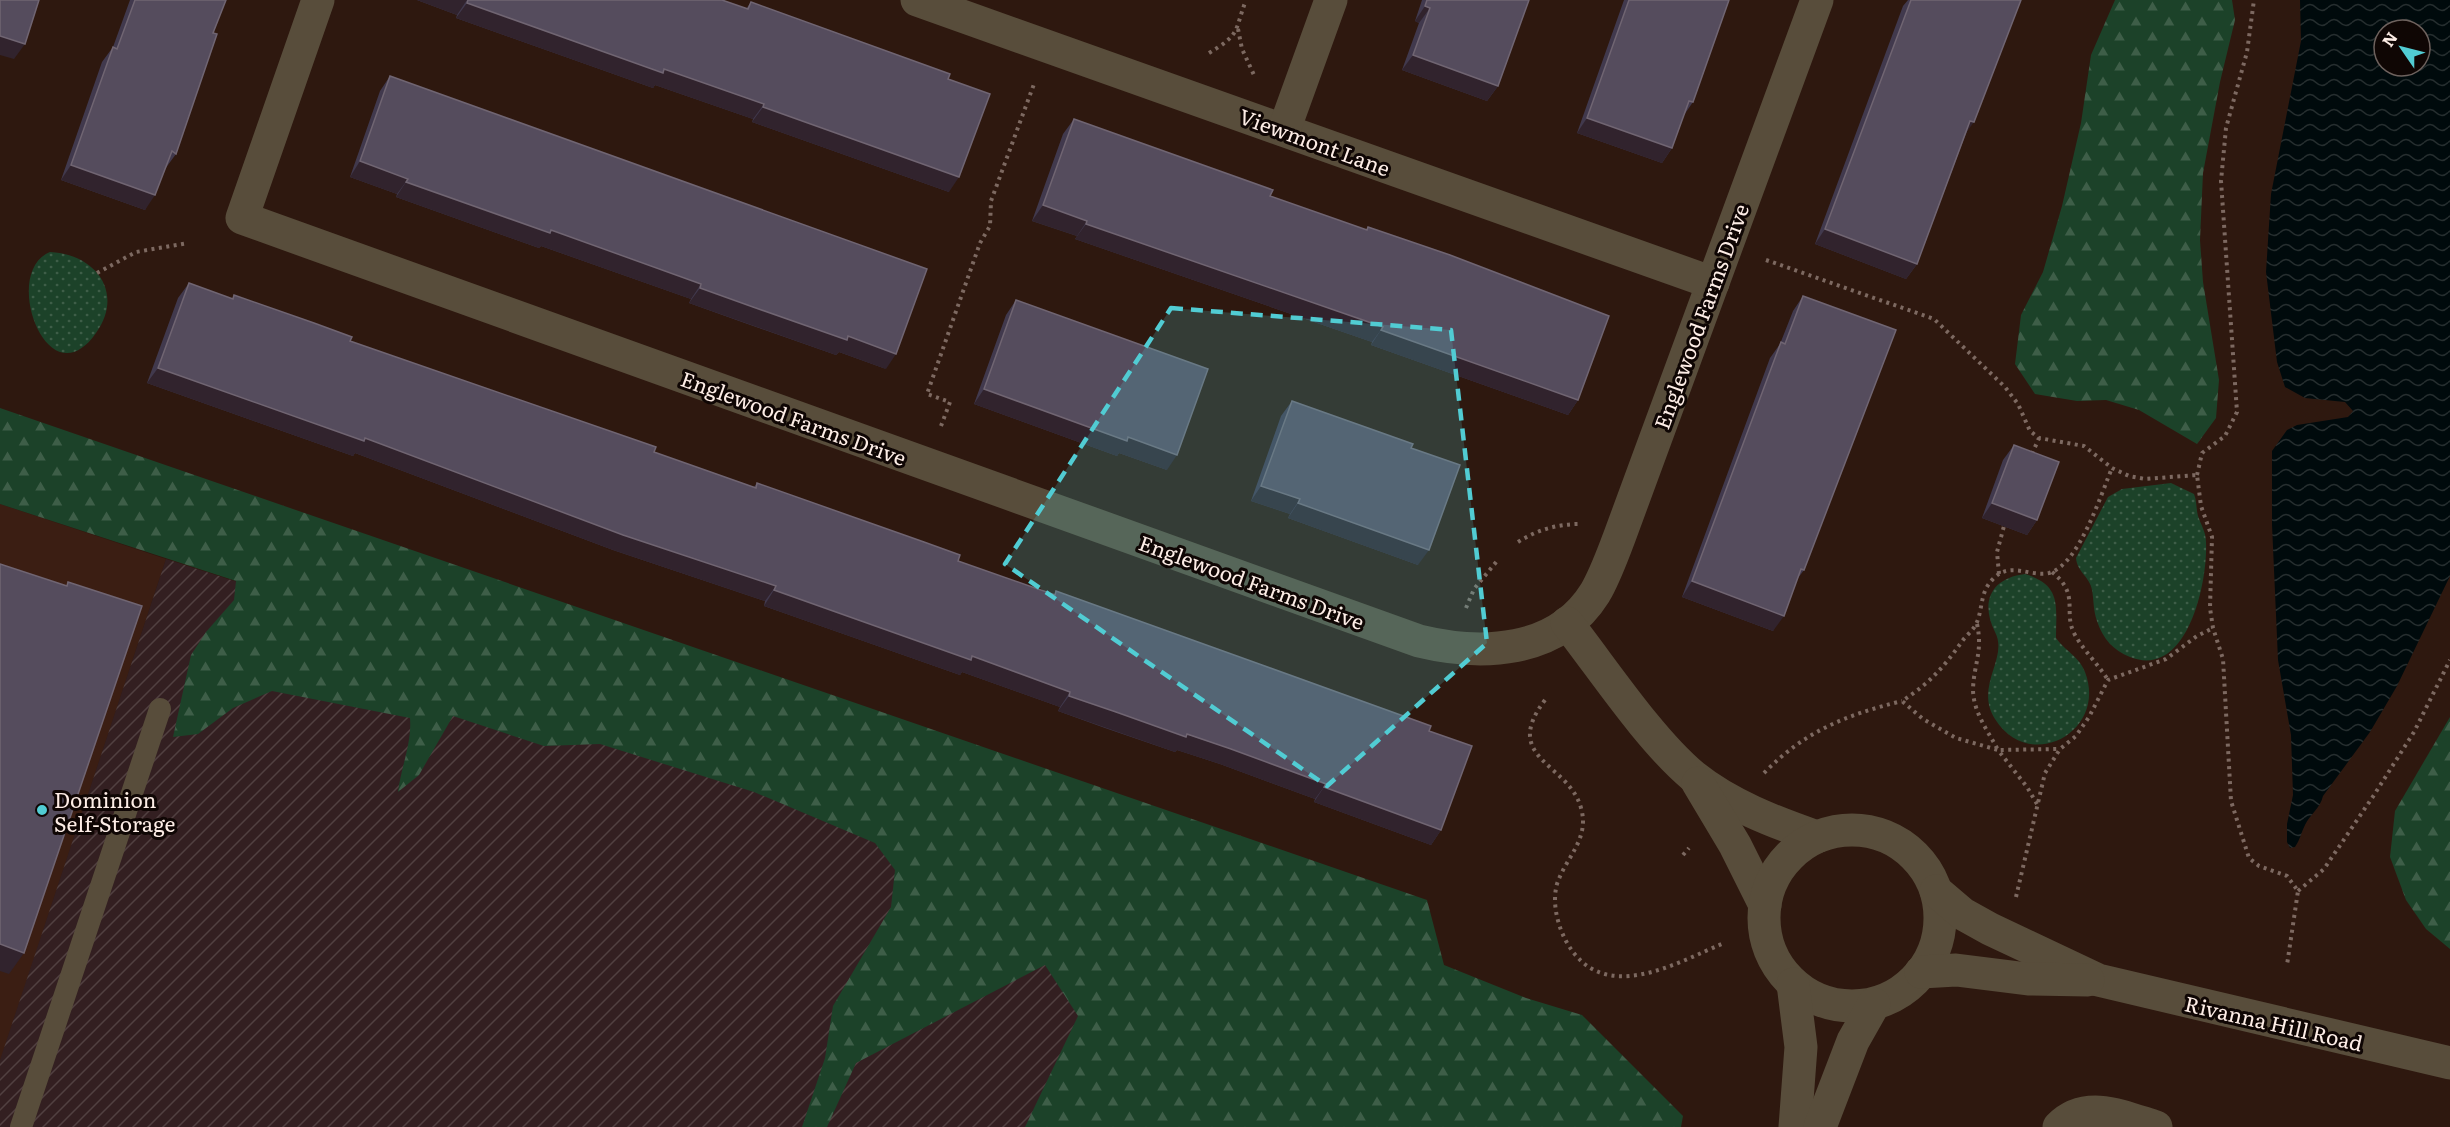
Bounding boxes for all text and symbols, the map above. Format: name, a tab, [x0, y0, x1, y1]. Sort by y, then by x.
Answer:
north arrow	[2372, 18, 2432, 78]
text: N	[2375, 26, 2403, 51]
street label: Viewmont Lane	[1235, 99, 1395, 183]
street label: Englewood Farms Drive	[1645, 199, 1755, 433]
street label: Englewood Farms Drive	[677, 362, 911, 472]
street label: Englewood Farms Drive	[1135, 526, 1369, 636]
place label: Dominion Self-Storage	[54, 783, 175, 838]
marker: Dominion Self-Storage	[35, 803, 49, 817]
street label: Rivanna Hill Road	[2182, 986, 2366, 1058]

